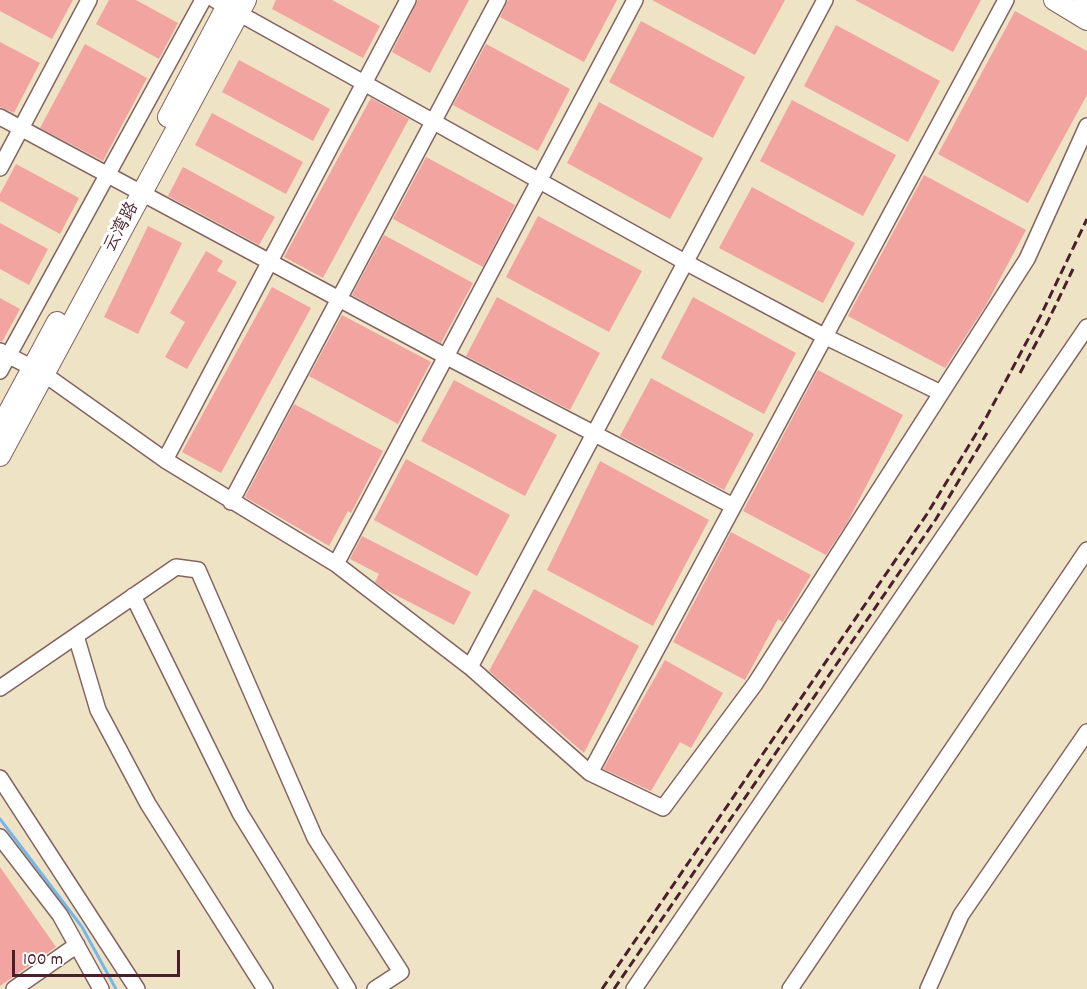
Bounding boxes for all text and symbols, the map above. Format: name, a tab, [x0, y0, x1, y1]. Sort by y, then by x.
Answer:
street label: 云湾路	[101, 199, 145, 257]
scale bar	[15, 938, 183, 976]
text: 100 m	[23, 948, 63, 973]

